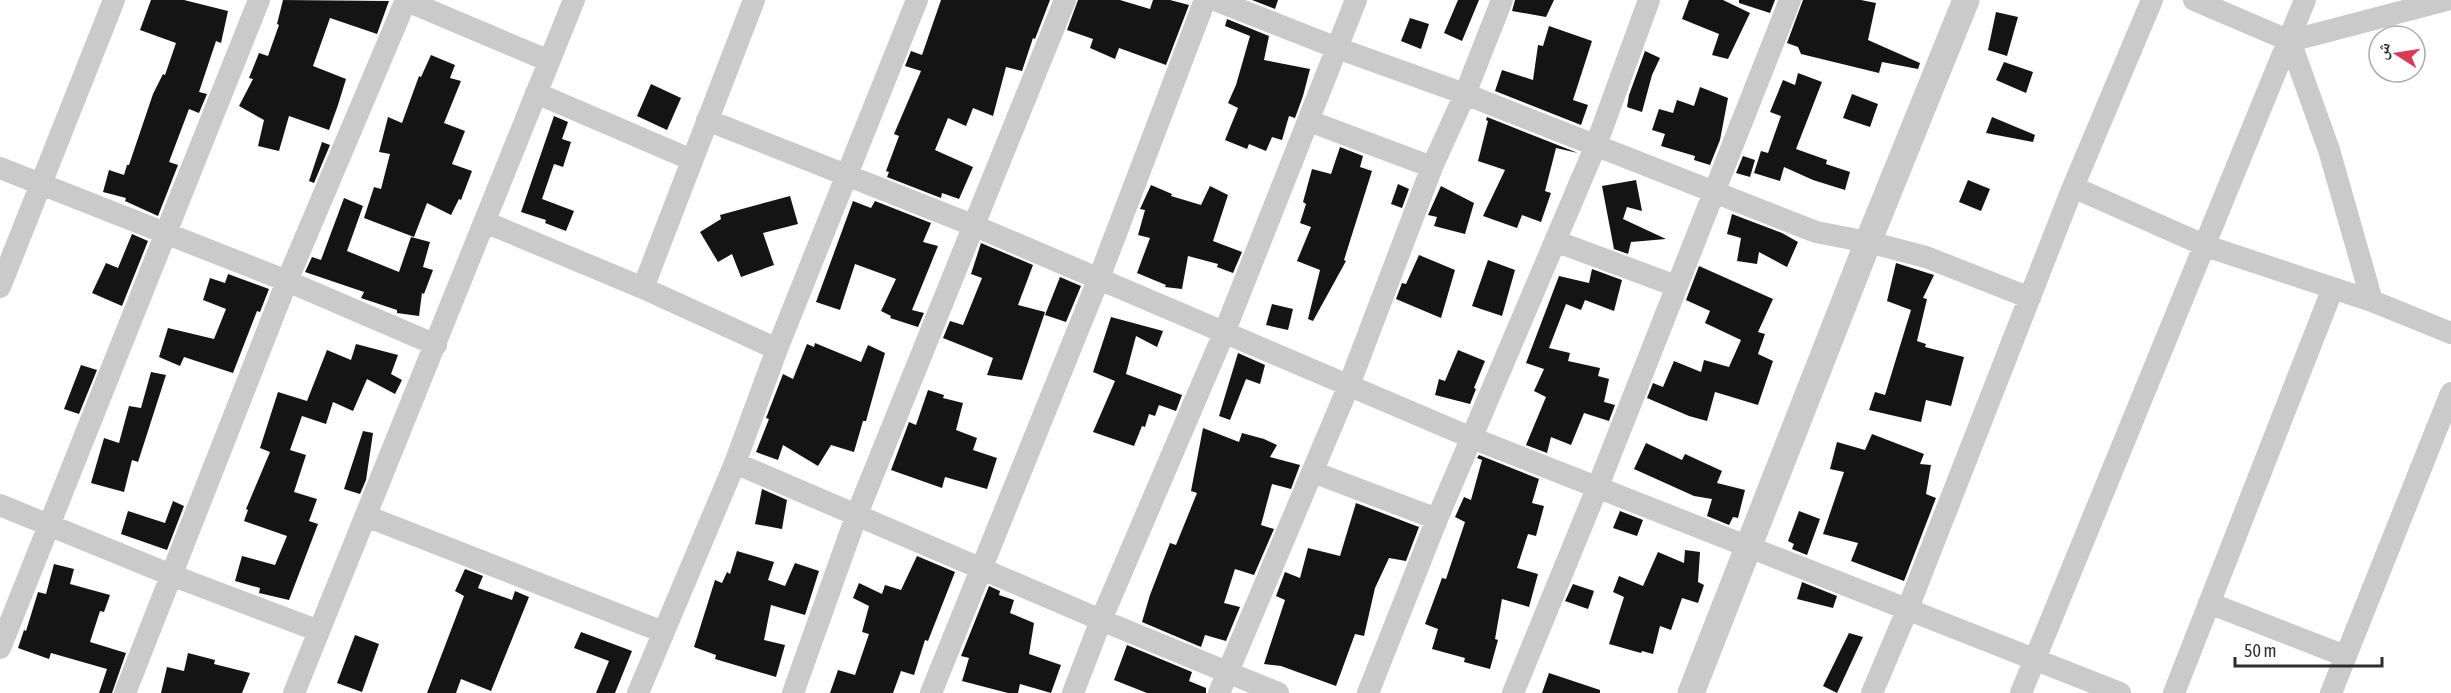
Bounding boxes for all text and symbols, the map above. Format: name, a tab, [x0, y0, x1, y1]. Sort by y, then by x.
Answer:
north arrow	[2367, 24, 2427, 84]
text: ش	[2372, 41, 2394, 61]
scale bar	[2235, 630, 2382, 668]
text: 50 m	[2244, 640, 2276, 661]

